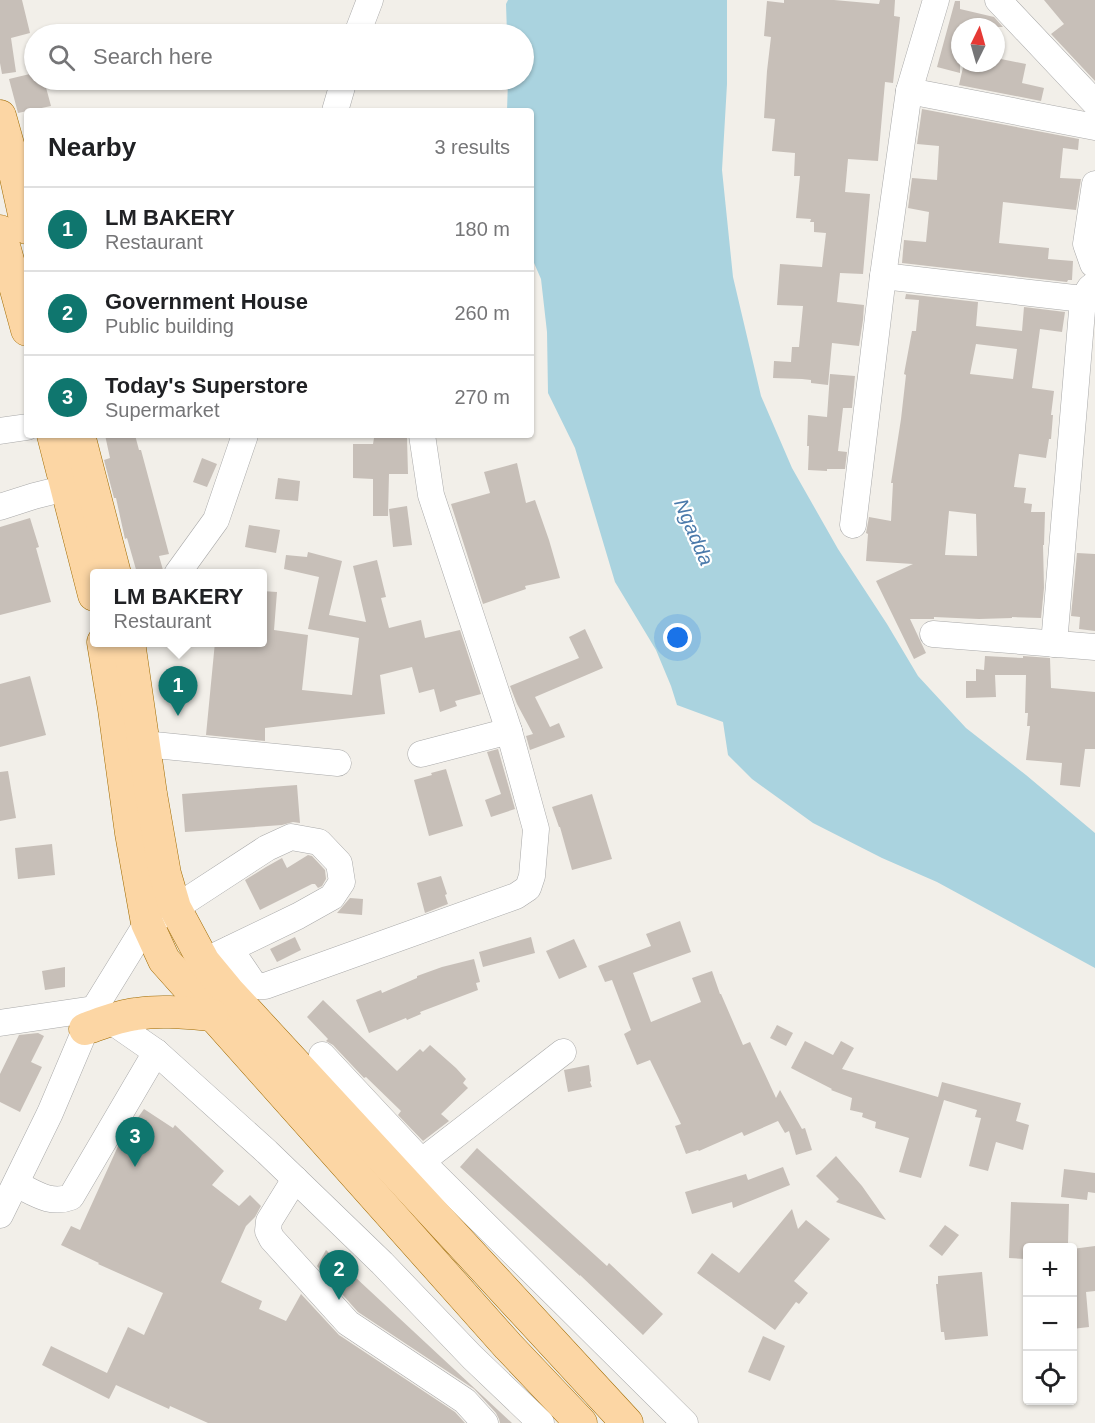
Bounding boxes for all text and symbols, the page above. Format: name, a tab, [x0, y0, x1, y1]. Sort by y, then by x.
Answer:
north arrow	[951, 18, 1005, 72]
search box	[24, 24, 534, 90]
icon: search	[45, 41, 78, 74]
text: Search here	[93, 44, 213, 69]
text: Nearby	[48, 132, 136, 162]
text: 3 results	[434, 136, 510, 158]
text: LM BAKERY	[105, 205, 235, 230]
text: 1	[62, 218, 73, 240]
text: 180 m	[454, 218, 510, 240]
text: Restaurant	[105, 231, 203, 253]
text: Government House	[105, 289, 308, 314]
text: 2	[62, 302, 73, 324]
text: 260 m	[454, 302, 510, 324]
text: Public building	[105, 315, 234, 337]
text: Today's Superstore	[105, 373, 308, 398]
text: 3	[62, 386, 73, 408]
text: 270 m	[454, 386, 510, 408]
text: Supermarket	[105, 399, 220, 421]
water label: Ngadda	[670, 495, 718, 569]
popup	[90, 569, 267, 647]
text: LM BAKERY	[114, 584, 243, 609]
text: Restaurant	[114, 610, 211, 632]
your location	[663, 623, 692, 652]
pin: 1	[158, 666, 198, 716]
pin: 3	[116, 1118, 154, 1167]
map controls	[1023, 1243, 1077, 1405]
button: +	[1023, 1243, 1077, 1297]
pin: 2	[320, 1250, 358, 1300]
button: −	[1023, 1297, 1077, 1351]
button: locate	[1023, 1351, 1077, 1405]

